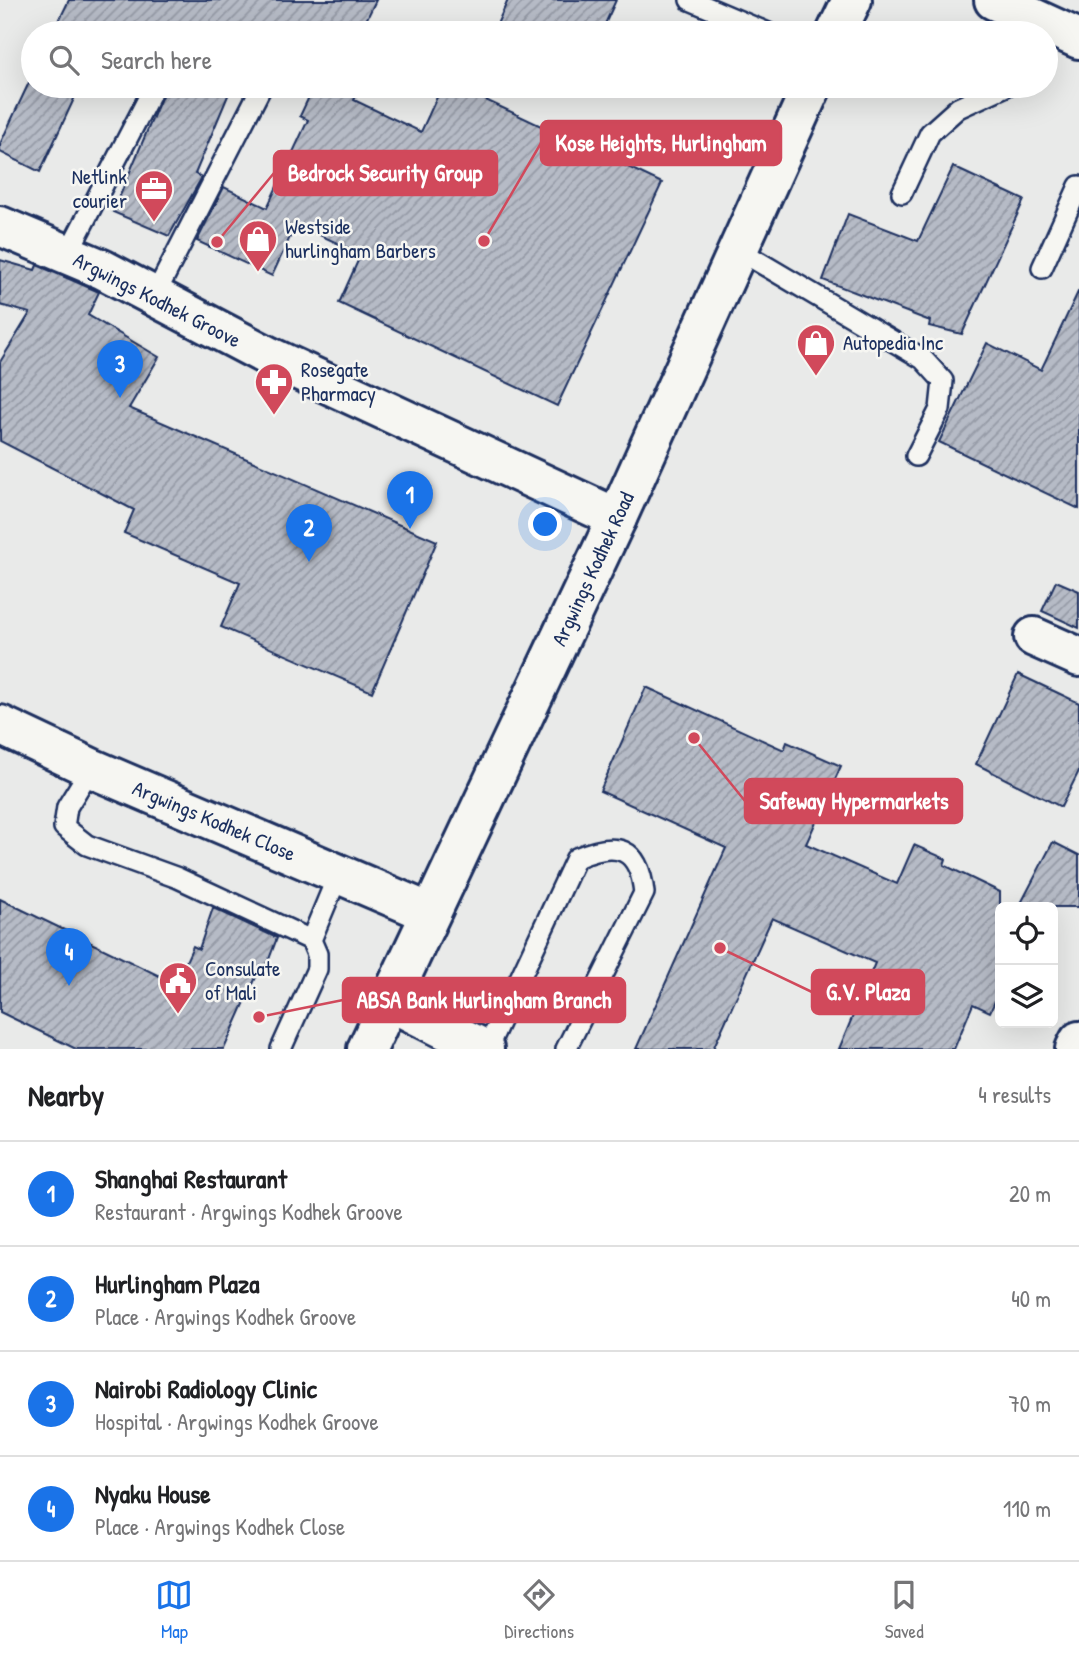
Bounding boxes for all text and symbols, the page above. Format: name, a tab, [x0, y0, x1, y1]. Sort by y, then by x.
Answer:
search box	[21, 21, 1058, 98]
icon: search	[45, 41, 83, 79]
text: Search here	[101, 42, 212, 77]
callout: Kose Heights, Hurlingham	[541, 121, 781, 165]
text: Kose Heights, Hurlingham	[555, 127, 767, 159]
callout: Bedrock Security Group	[274, 151, 497, 195]
text: Bedrock Security Group	[288, 157, 482, 189]
place label: Netlink courier	[72, 162, 127, 215]
office icon: Netlink courier	[133, 168, 175, 223]
place label: Westside hurlingham Barbers	[285, 212, 436, 265]
shop icon: Westside hurlingham Barbers	[237, 218, 279, 273]
street label: Argwings Kodhek Groove	[69, 245, 246, 354]
shop icon: Autopedia Inc	[795, 322, 837, 377]
place label: Autopedia Inc	[843, 328, 944, 357]
pin: 3	[97, 340, 143, 398]
place label: Rosegate Pharmacy	[301, 355, 376, 408]
pharmacy icon: Rosegate Pharmacy	[253, 361, 295, 416]
pin: 1	[387, 471, 433, 529]
street label: Argwings Kodhek Road	[544, 487, 641, 650]
pin: 2	[286, 504, 332, 562]
your location	[528, 507, 562, 541]
street label: Argwings Kodhek Close	[128, 773, 300, 868]
callout: Safeway Hypermarkets	[745, 779, 962, 823]
text: Safeway Hypermarkets	[760, 785, 949, 817]
map controls	[995, 902, 1058, 1028]
button: locate	[995, 902, 1058, 965]
pin: 4	[46, 928, 92, 986]
place label: Consulate of Mali	[205, 954, 280, 1007]
public building icon: Consulate of Mali	[157, 960, 199, 1015]
button: layers	[995, 965, 1058, 1028]
callout: G.V. Plaza	[812, 970, 924, 1014]
text: G.V. Plaza	[826, 976, 910, 1007]
callout: ABSA Bank Hurlingham Branch	[343, 978, 625, 1022]
text: ABSA Bank Hurlingham Branch	[357, 984, 612, 1016]
text: Nearby	[28, 1075, 104, 1115]
text: 4 results	[978, 1079, 1051, 1110]
text: Shanghai Restaurant	[95, 1161, 287, 1196]
text: 1	[47, 1178, 55, 1209]
text: 20 m	[1009, 1178, 1051, 1209]
text: Restaurant · Argwings Kodhek Groove	[95, 1196, 403, 1227]
text: Hurlingham Plaza	[95, 1266, 259, 1301]
text: 2	[46, 1283, 56, 1314]
text: 40 m	[1011, 1283, 1051, 1314]
text: Place · Argwings Kodhek Groove	[95, 1301, 356, 1332]
text: Nairobi Radiology Clinic	[95, 1371, 317, 1406]
text: 3	[46, 1388, 56, 1419]
text: 70 m	[1008, 1388, 1051, 1419]
text: Hospital · Argwings Kodhek Groove	[95, 1406, 379, 1437]
text: Nyaku House	[95, 1476, 211, 1511]
text: 4	[47, 1493, 55, 1524]
text: 110 m	[1003, 1493, 1051, 1524]
text: Place · Argwings Kodhek Close	[95, 1511, 345, 1542]
tab: Map	[155, 1576, 193, 1644]
tab: Directions	[504, 1576, 574, 1644]
tab: Saved	[885, 1576, 924, 1644]

